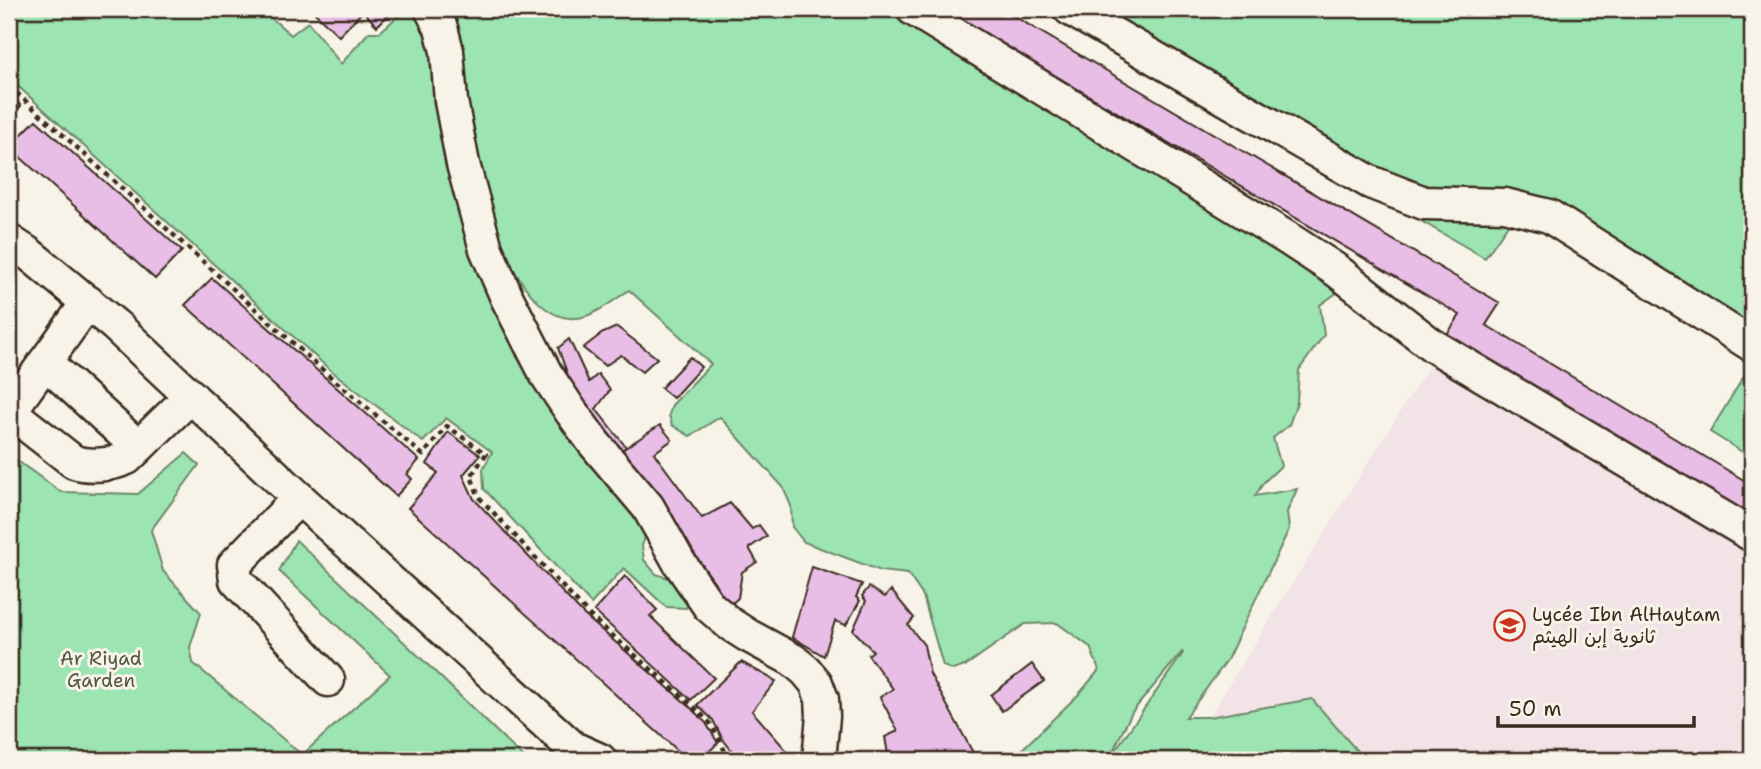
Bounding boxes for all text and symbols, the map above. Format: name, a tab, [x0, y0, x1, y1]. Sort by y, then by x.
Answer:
place label: Lycée Ibn AlHaytam ثانوية إبن الهيثم	[1532, 602, 1720, 651]
school or university icon: Lycée Ibn AlHaytam ثانوية إبن الهيثم	[1492, 608, 1526, 642]
park label: Ar Riyad Garden	[60, 646, 142, 693]
scale bar	[1498, 685, 1694, 729]
text: 50 m	[1509, 695, 1562, 723]

